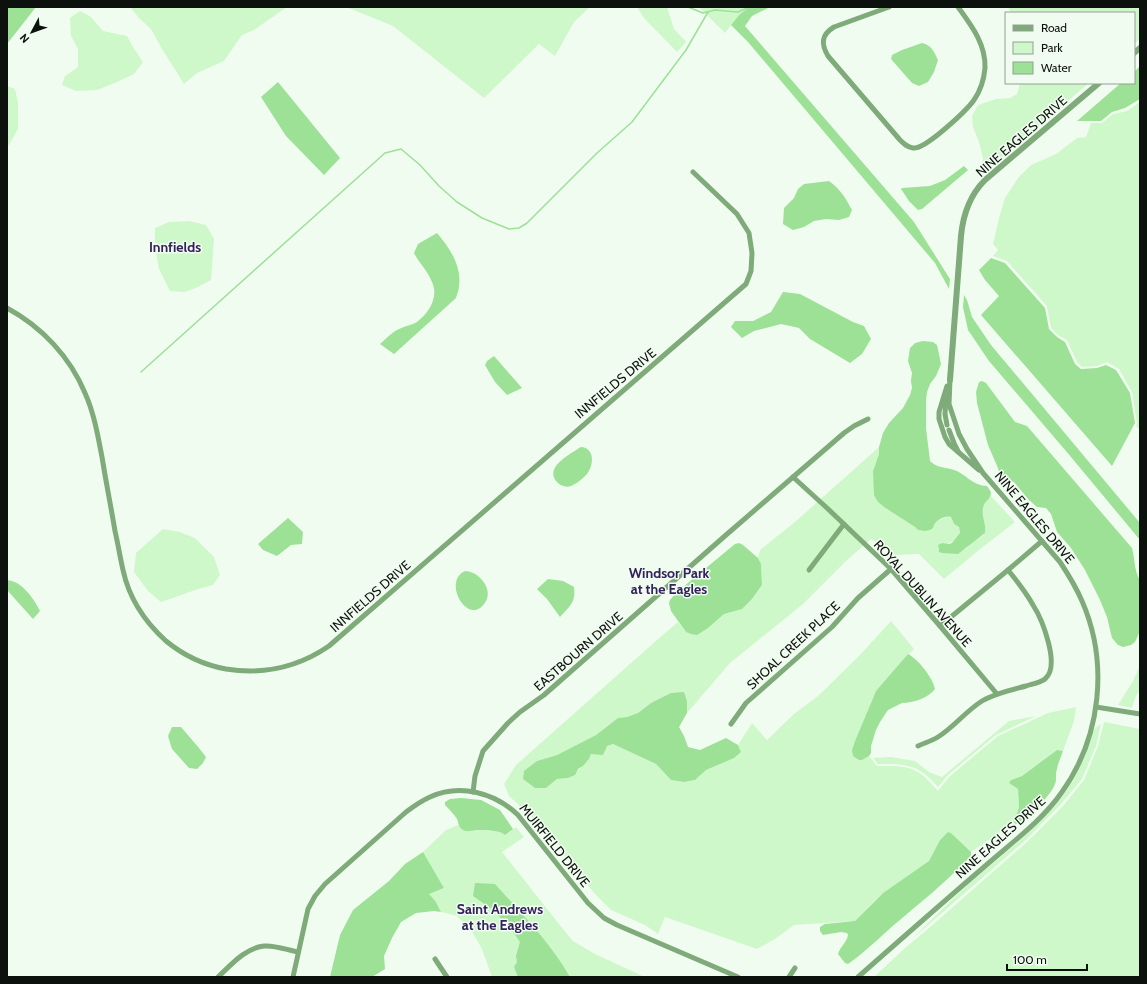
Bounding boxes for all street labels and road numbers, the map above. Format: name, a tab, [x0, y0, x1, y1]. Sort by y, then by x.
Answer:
street label: NINE EAGLES DRIVE	[972, 92, 1070, 180]
street label: INNFIELDS DRIVE	[571, 344, 659, 422]
street label: NINE EAGLES DRIVE	[992, 468, 1078, 566]
street label: ROYAL DUBLIN AVENUE	[871, 536, 975, 650]
street label: INNFIELDS DRIVE	[327, 557, 413, 635]
street label: SHOAL CREEK PLACE	[743, 598, 843, 692]
street label: EASTBOURN DRIVE	[530, 608, 626, 694]
street label: NINE EAGLES DRIVE	[952, 792, 1048, 882]
street label: MUIRFIELD DRIVE	[516, 800, 594, 890]

